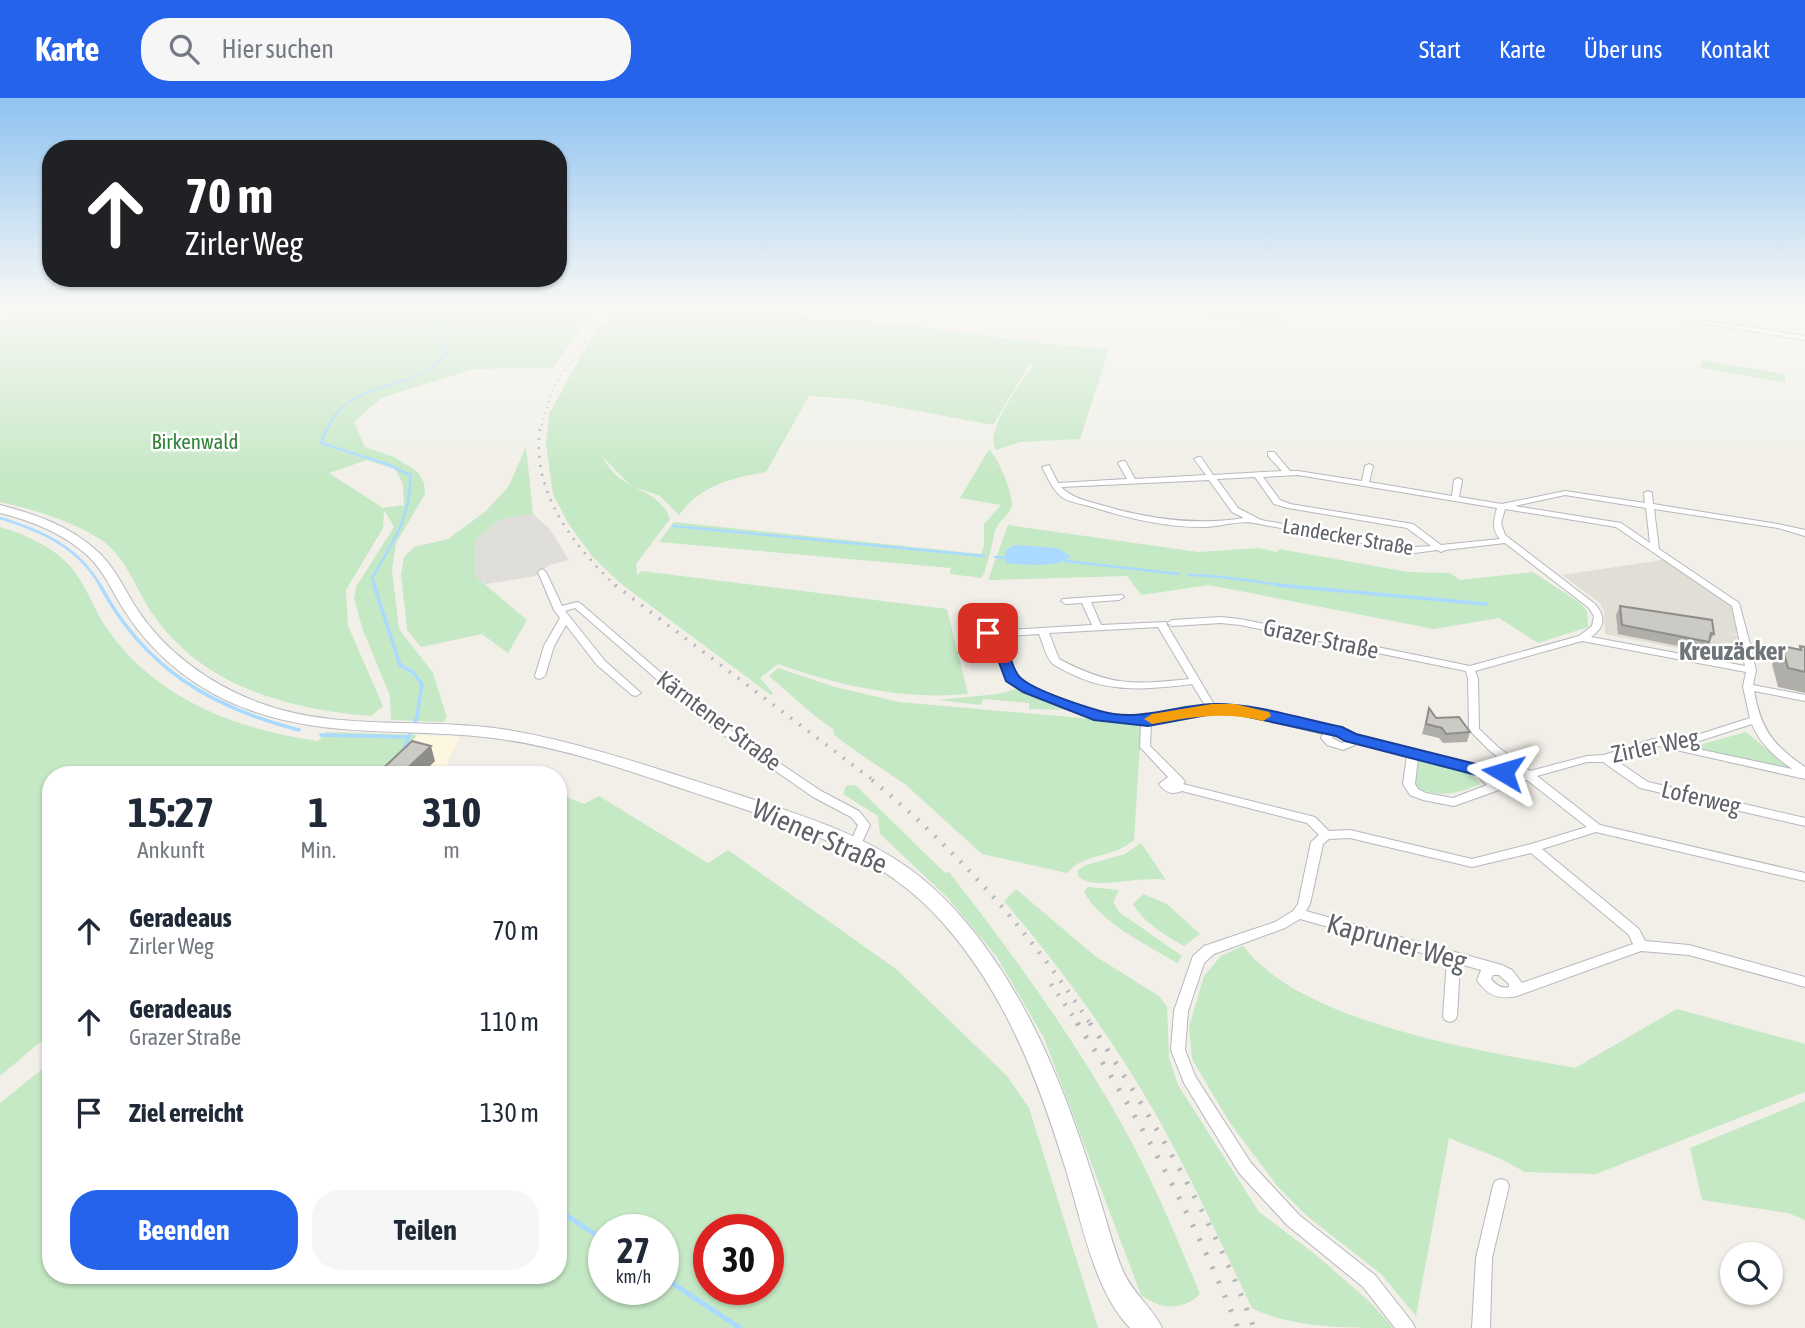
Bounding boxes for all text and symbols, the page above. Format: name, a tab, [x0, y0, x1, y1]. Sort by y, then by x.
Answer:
search box	[141, 18, 631, 81]
text: Karte	[35, 30, 99, 68]
icon: search	[165, 30, 203, 68]
text: Hier suchen	[221, 34, 334, 64]
text: Start	[1419, 36, 1461, 63]
text: Karte	[1499, 36, 1546, 63]
text: Über uns	[1584, 36, 1662, 63]
text: Kontakt	[1700, 36, 1770, 63]
text: 70 m	[185, 167, 273, 223]
icon: ahead	[70, 168, 161, 259]
text: Zirler Weg	[185, 225, 303, 262]
park label: Birkenwald	[152, 429, 238, 453]
street label: Landecker Straße	[1281, 513, 1415, 559]
pin	[958, 603, 1018, 663]
street label: Grazer Straße	[1261, 613, 1381, 664]
icon: arrive	[969, 614, 1007, 652]
district label: Kreuzäcker	[1679, 636, 1786, 666]
street label: Kärntener Straße	[652, 665, 787, 776]
street label: Zirler Weg	[1609, 723, 1702, 768]
position arrow	[1466, 735, 1540, 809]
street label: Loferweg	[1659, 775, 1744, 820]
text: 15:27	[128, 788, 214, 836]
text: 1	[308, 788, 328, 836]
text: 310	[422, 788, 481, 836]
street label: Wiener Straße	[748, 792, 892, 880]
text: Ankunft	[137, 837, 205, 863]
text: Min.	[300, 837, 336, 863]
text: m	[443, 837, 460, 863]
text: Geradeaus	[129, 903, 232, 933]
street label: Kapruner Weg	[1323, 907, 1471, 977]
icon: ahead	[70, 912, 108, 950]
text: 70 m	[492, 916, 539, 946]
text: Zirler Weg	[129, 933, 214, 959]
text: Geradeaus	[129, 994, 232, 1024]
icon: ahead	[70, 1003, 108, 1041]
text: 110 m	[480, 1007, 539, 1037]
text: Grazer Straße	[129, 1024, 241, 1050]
icon: arrive	[70, 1094, 108, 1132]
text: Ziel erreicht	[129, 1098, 244, 1128]
text: 130 m	[480, 1098, 539, 1128]
button: Beenden	[70, 1190, 298, 1270]
button: Teilen	[312, 1190, 539, 1270]
speed limit sign: 30	[693, 1214, 784, 1305]
text: 27	[617, 1230, 650, 1270]
map controls	[1720, 1242, 1783, 1305]
button: search	[1720, 1242, 1783, 1305]
text: km/h	[616, 1266, 651, 1287]

